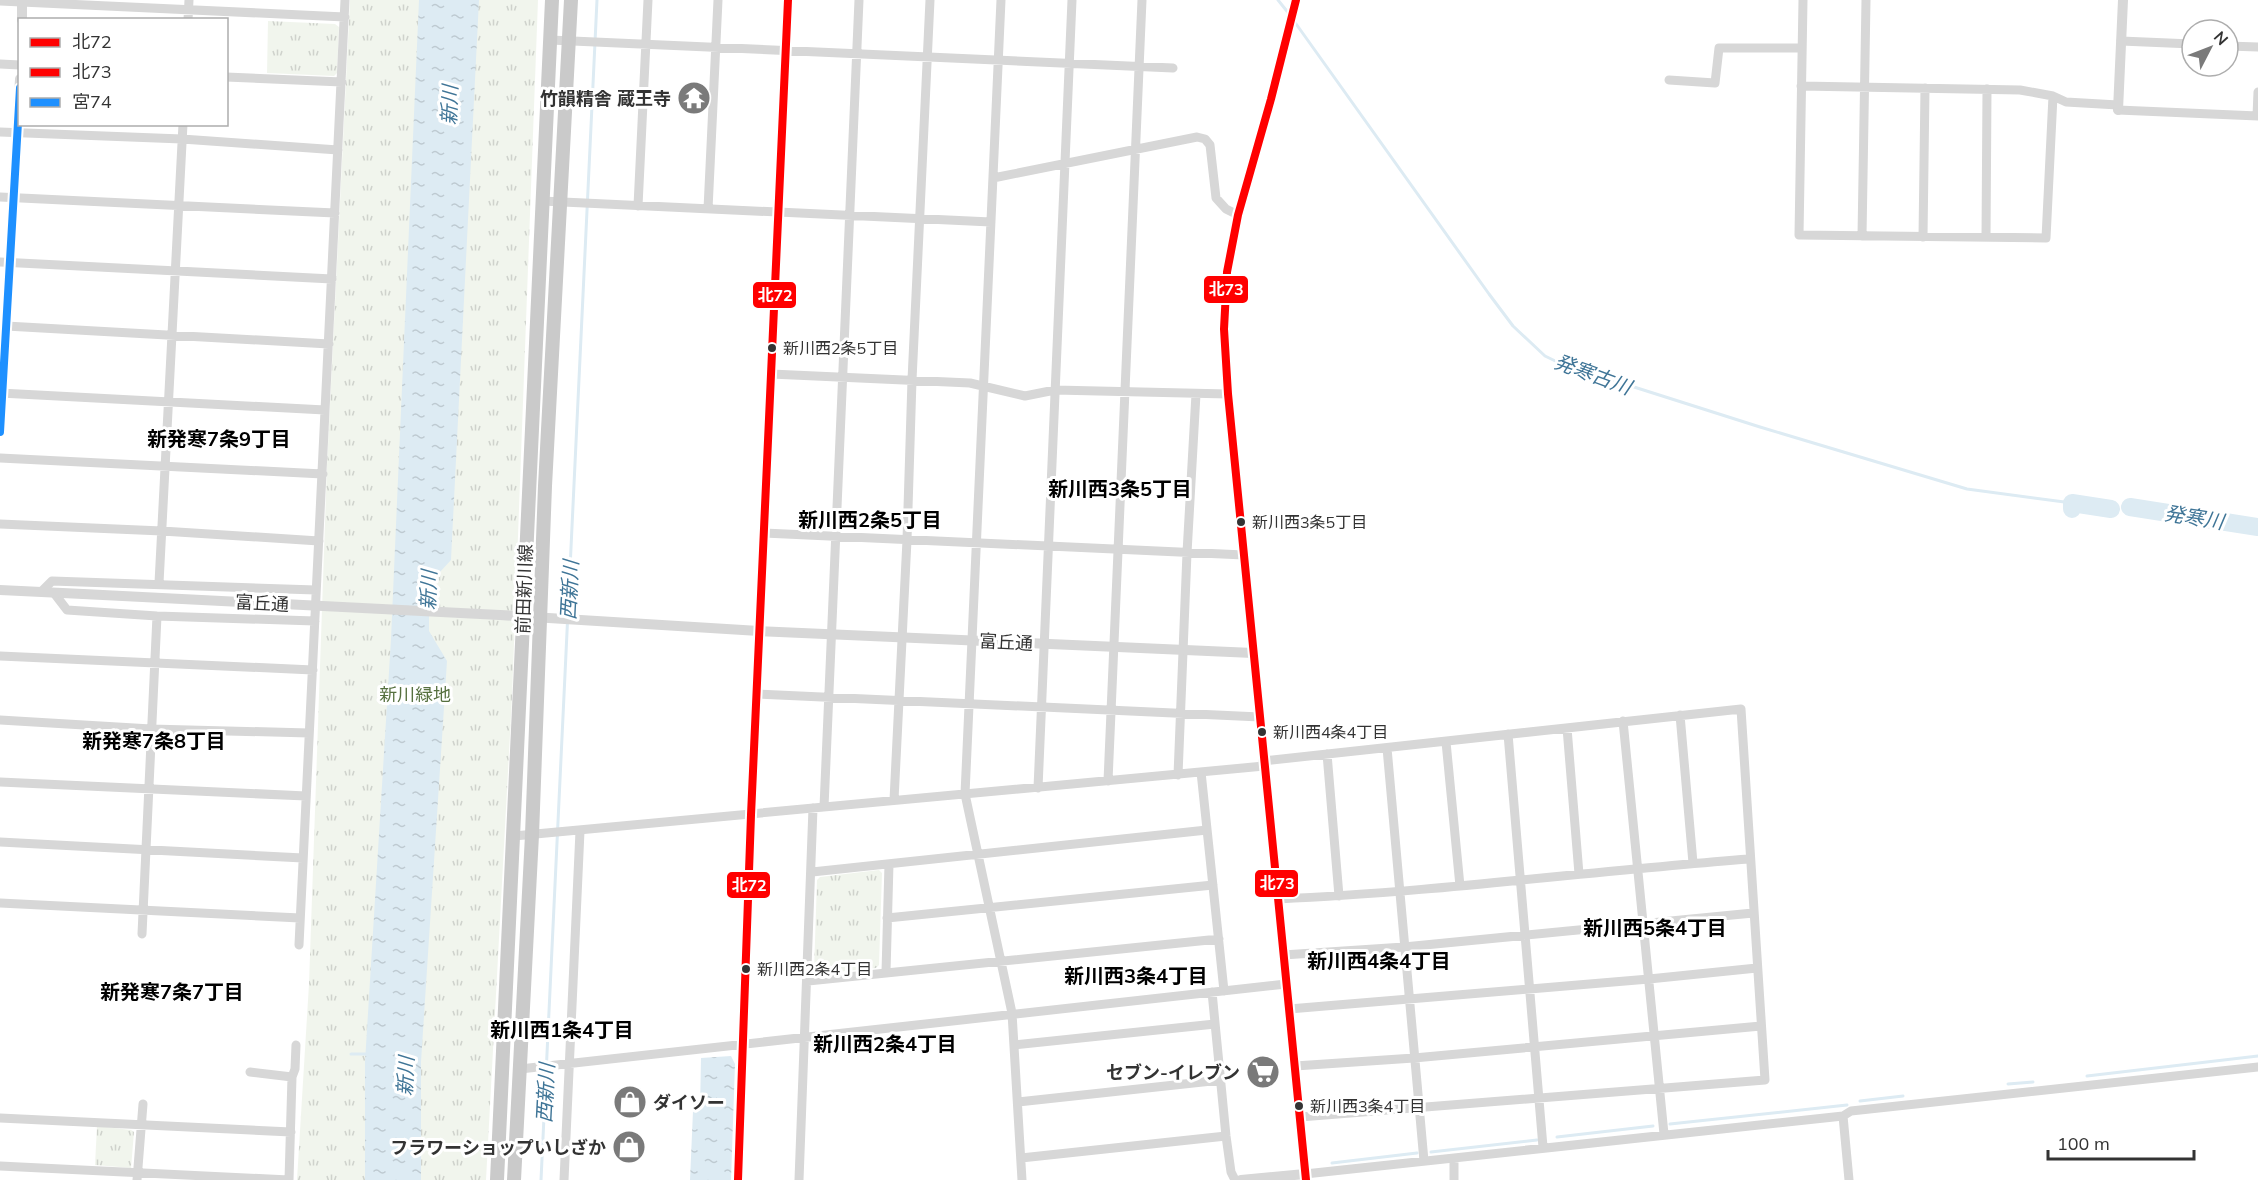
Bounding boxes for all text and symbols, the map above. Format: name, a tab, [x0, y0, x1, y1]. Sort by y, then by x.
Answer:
legend	[18, 18, 228, 126]
north arrow	[2180, 18, 2240, 78]
text: N	[2210, 27, 2233, 49]
text: 北72	[72, 30, 112, 53]
text: 北73	[72, 60, 112, 83]
temple icon: 竹韻精舎 蔵王寺	[676, 80, 712, 116]
water label: 新川	[436, 83, 462, 125]
place label: 竹韻精舎 蔵王寺	[540, 87, 671, 110]
text: 宮74	[72, 90, 112, 113]
line badge: 北73	[1203, 275, 1249, 304]
text: 北73	[1208, 279, 1244, 299]
line badge: 北72	[752, 281, 797, 309]
text: 北72	[757, 285, 793, 305]
place label: 新川西2条5丁目	[783, 338, 898, 358]
marker: 新川西2条5丁目	[766, 342, 778, 354]
water label: 発寒古川	[1551, 349, 1637, 400]
district label: 新発寒7条9丁目	[147, 426, 291, 451]
district label: 新川西3条5丁目	[1048, 476, 1192, 501]
water label: 発寒川	[2162, 500, 2228, 534]
district label: 新川西2条5丁目	[798, 507, 942, 532]
place label: 新川西3条5丁目	[1252, 512, 1367, 532]
marker: 新川西3条5丁目	[1235, 516, 1247, 528]
street label: 前田新川線	[511, 544, 537, 634]
water label: 西新川	[555, 557, 583, 621]
water label: 新川	[415, 568, 441, 610]
street label: 富丘通	[234, 590, 290, 616]
street label: 富丘通	[978, 629, 1034, 655]
park label: 新川緑地	[379, 683, 451, 706]
place label: 新川西4条4丁目	[1273, 722, 1388, 742]
marker: 新川西4条4丁目	[1256, 726, 1268, 738]
district label: 新発寒7条8丁目	[82, 728, 226, 753]
line badge: 北73	[1254, 869, 1299, 898]
line badge: 北72	[726, 871, 771, 899]
text: 北73	[1259, 873, 1295, 893]
text: 北72	[731, 875, 767, 895]
district label: 新川西5条4丁目	[1583, 915, 1727, 940]
district label: 新川西4条4丁目	[1307, 948, 1451, 973]
place label: 新川西2条4丁目	[757, 959, 872, 979]
marker: 新川西2条4丁目	[740, 963, 752, 975]
district label: 新川西3条4丁目	[1064, 963, 1208, 988]
district label: 新発寒7条7丁目	[100, 979, 244, 1004]
district label: 新川西1条4丁目	[490, 1017, 634, 1042]
district label: 新川西2条4丁目	[813, 1031, 957, 1056]
water label: 新川	[391, 1053, 419, 1097]
supermarket icon: セブン-イレブン	[1245, 1054, 1281, 1090]
water label: 西新川	[531, 1060, 559, 1124]
place label: セブン-イレブン	[1106, 1061, 1240, 1084]
shop icon: ダイソー	[612, 1084, 648, 1120]
place label: ダイソー	[653, 1091, 725, 1114]
place label: 新川西3条4丁目	[1310, 1096, 1425, 1116]
marker: 新川西3条4丁目	[1293, 1100, 1305, 1112]
scale bar	[2048, 1123, 2194, 1161]
shop icon: フラワーショップいしざか	[611, 1129, 647, 1165]
text: 100 m	[2057, 1132, 2110, 1155]
place label: フラワーショップいしざか	[390, 1136, 606, 1159]

